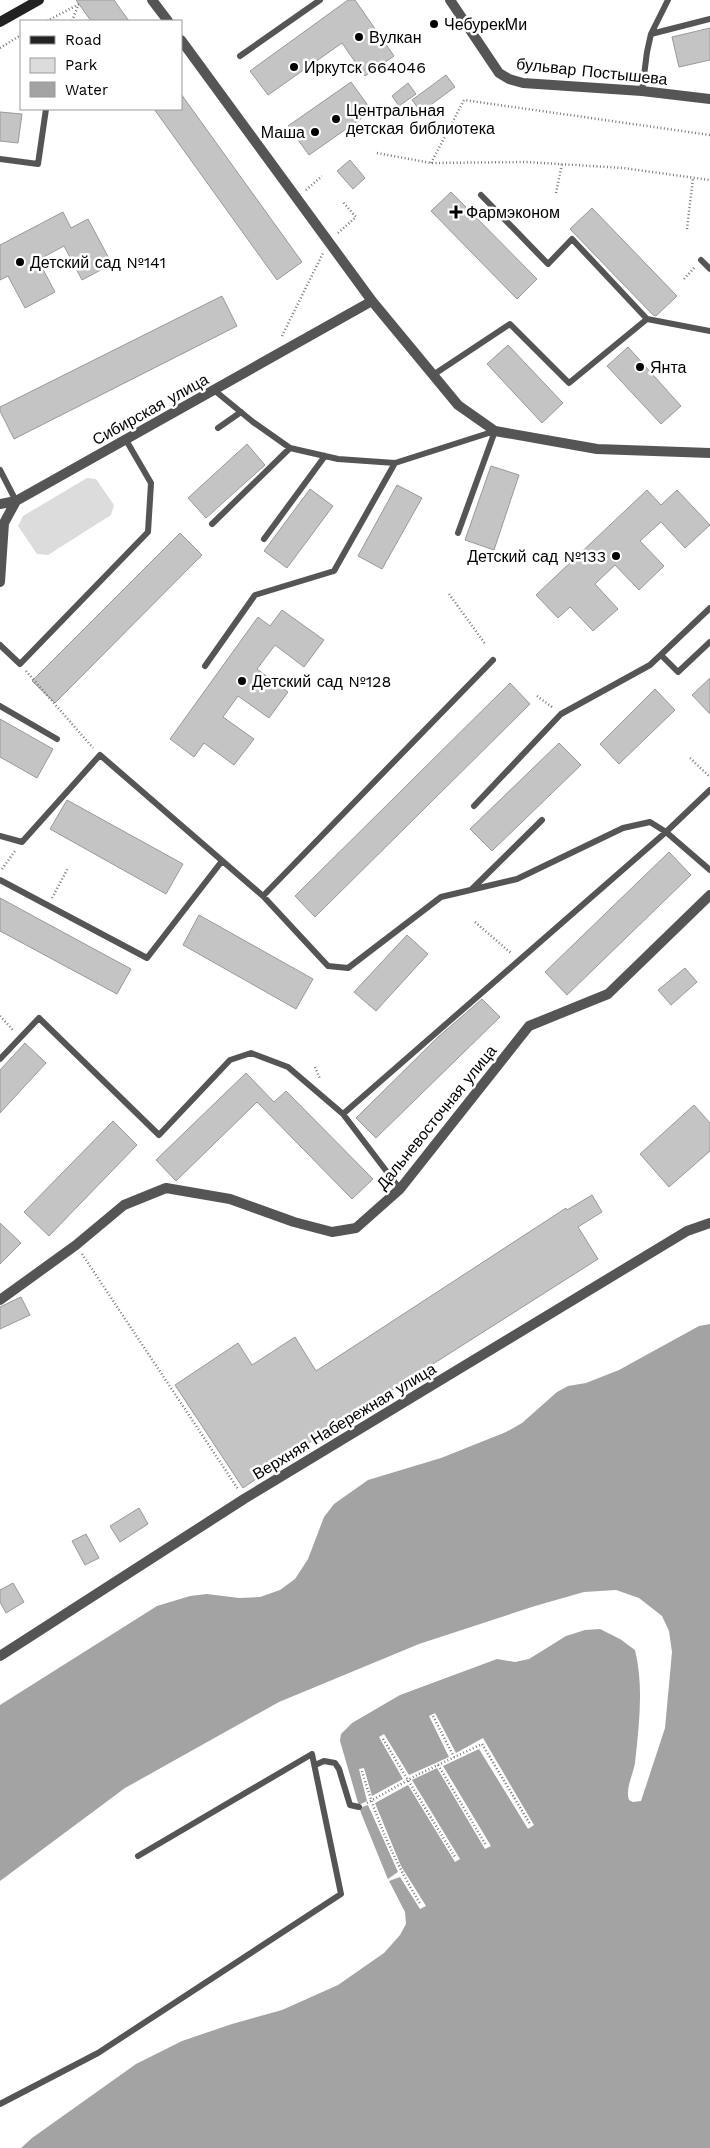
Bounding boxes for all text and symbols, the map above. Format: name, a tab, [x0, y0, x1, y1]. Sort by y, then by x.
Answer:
place label: ЧебурекМи	[444, 15, 527, 34]
marker: ЧебурекМи	[428, 18, 440, 30]
legend	[20, 20, 182, 110]
place label: Вулкан	[369, 28, 422, 47]
text: Road	[65, 31, 102, 49]
marker: Вулкан	[353, 31, 365, 43]
street label: бульвар Постышева	[515, 54, 669, 89]
text: Park	[65, 56, 98, 74]
place label: Иркутск 664046	[304, 58, 426, 77]
marker: Иркутск 664046	[288, 61, 300, 73]
text: Water	[65, 81, 108, 99]
place label: Центральная детская библиотека	[346, 101, 495, 138]
marker: Центральная детская библиотека	[330, 113, 342, 125]
place label: Маша	[261, 123, 305, 142]
marker: Маша	[309, 126, 321, 138]
place label: Фармэконом	[466, 203, 560, 222]
marker: Фармэконом	[450, 206, 462, 218]
place label: Детский сад №141	[30, 253, 166, 272]
marker: Детский сад №141	[14, 256, 26, 268]
place label: Янта	[650, 358, 687, 377]
marker: Янта	[634, 361, 646, 373]
street label: Сибирская улица	[89, 370, 212, 449]
place label: Детский сад №133	[467, 547, 606, 566]
marker: Детский сад №133	[610, 550, 622, 562]
place label: Детский сад №128	[252, 672, 391, 691]
marker: Детский сад №128	[236, 675, 248, 687]
street label: Дальневосточная улица	[372, 1041, 501, 1193]
street label: Верхняя Набережная улица	[249, 1359, 439, 1484]

